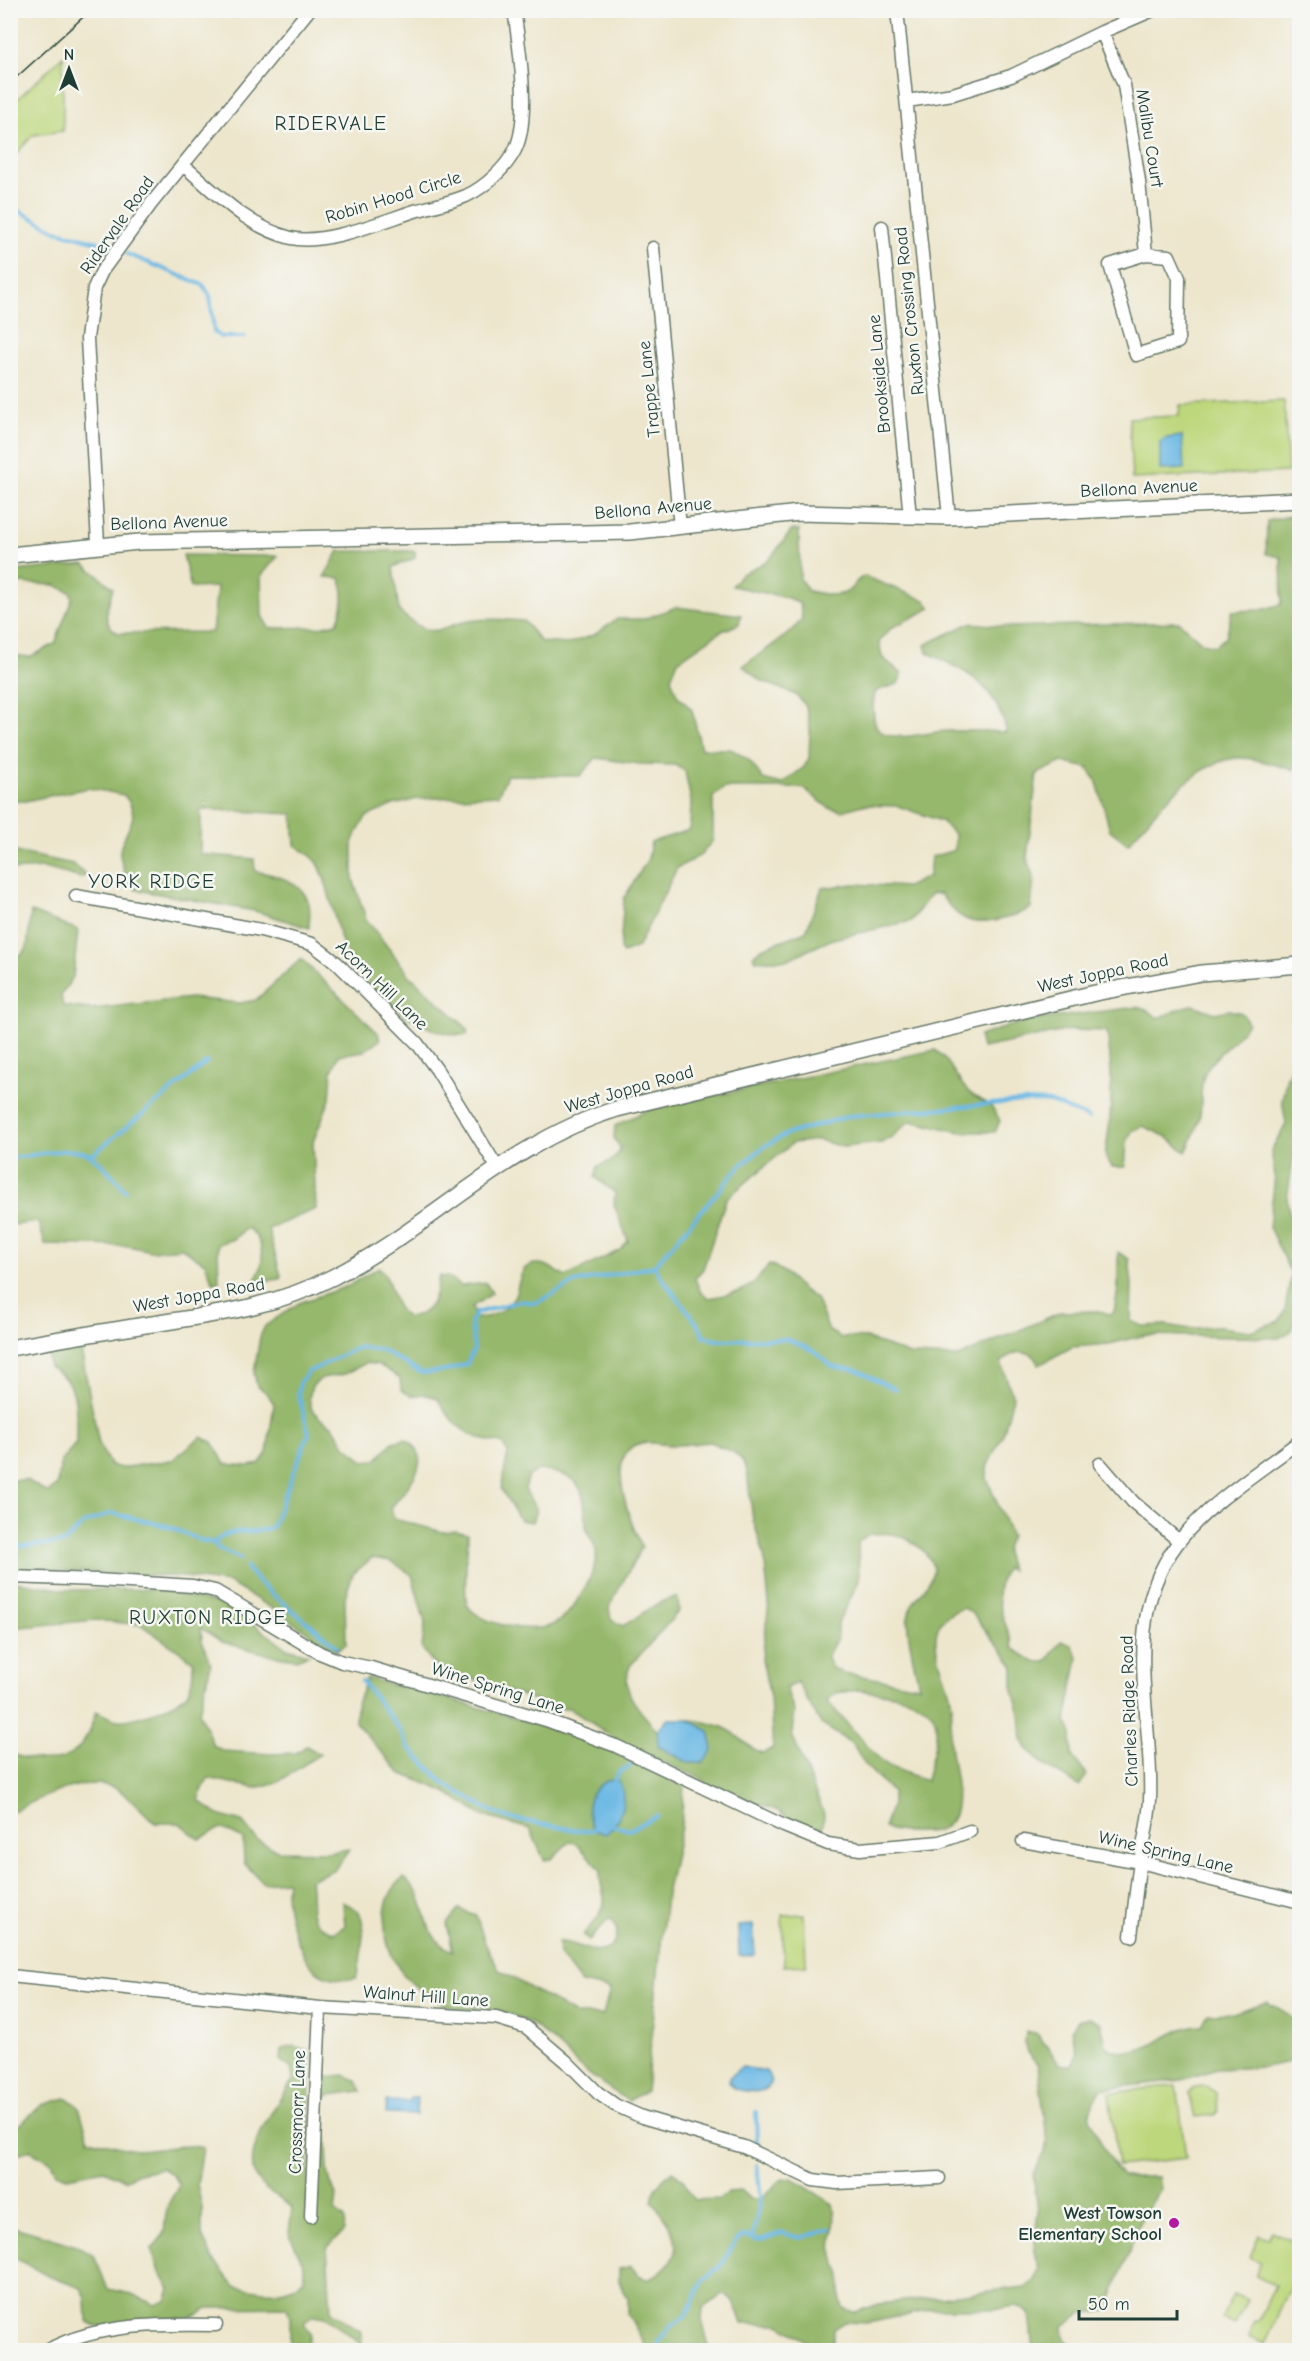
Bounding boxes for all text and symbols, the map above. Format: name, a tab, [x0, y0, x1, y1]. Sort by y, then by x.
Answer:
north arrow	[39, 39, 99, 99]
text: N	[64, 46, 74, 64]
street label: Malibu Court	[1131, 87, 1168, 190]
district label: RIDERVALE	[275, 112, 387, 135]
street label: Robin Hood Circle	[323, 167, 464, 228]
street label: Ridervale Road	[76, 172, 159, 278]
street label: Ruxton Crossing Road	[890, 226, 929, 396]
street label: Brookside Lane	[864, 314, 895, 434]
street label: Trappe Lane	[634, 340, 665, 438]
street label: Bellona Avenue	[1080, 475, 1198, 502]
street label: Bellona Avenue	[594, 493, 713, 524]
street label: Bellona Avenue	[110, 510, 228, 535]
district label: YORK RIDGE	[88, 870, 216, 893]
street label: Acorn Hill Lane	[331, 936, 432, 1034]
street label: West Joppa Road	[1036, 949, 1170, 998]
street label: West Joppa Road	[562, 1061, 696, 1118]
street label: West Joppa Road	[132, 1274, 266, 1317]
district label: RUXTON RIDGE	[129, 1606, 287, 1629]
street label: Charles Ridge Road	[1116, 1635, 1143, 1787]
street label: Wine Spring Lane	[429, 1658, 567, 1719]
street label: Wine Spring Lane	[1096, 1827, 1235, 1878]
street label: Walnut Hill Lane	[362, 1982, 489, 2011]
street label: Crossmorr Lane	[285, 2050, 310, 2174]
place label: West Towson Elementary School	[1018, 2203, 1162, 2245]
marker: West Towson Elementary School	[1167, 2216, 1181, 2230]
scale bar	[1079, 2283, 1176, 2321]
text: 50 m	[1088, 2294, 1130, 2315]

